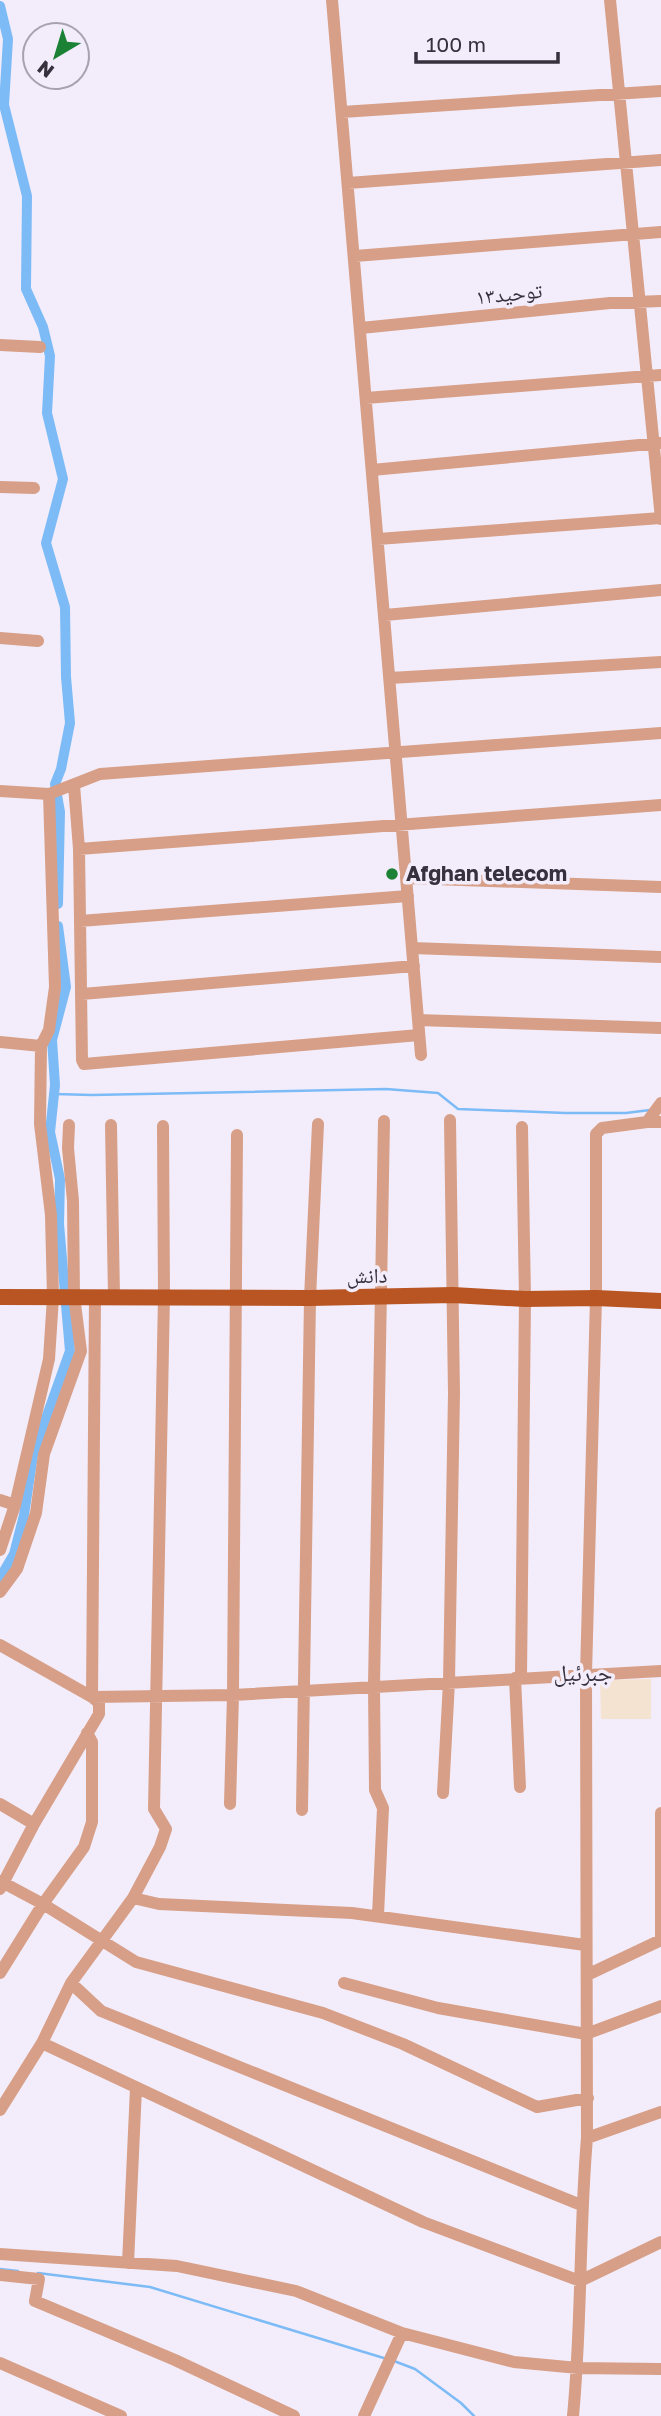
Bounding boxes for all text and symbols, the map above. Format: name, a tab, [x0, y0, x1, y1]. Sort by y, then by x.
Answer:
north arrow	[21, 21, 91, 91]
scale bar	[416, 21, 558, 65]
text: 100 m	[426, 31, 486, 57]
text: N	[32, 56, 58, 83]
street label: توحید۱۳	[474, 277, 543, 309]
place label: Afghan telecom	[406, 860, 567, 886]
marker: Afghan telecom	[384, 866, 400, 882]
street label: دانش	[346, 1262, 388, 1289]
district label: جبرئیل	[554, 1658, 612, 1687]

